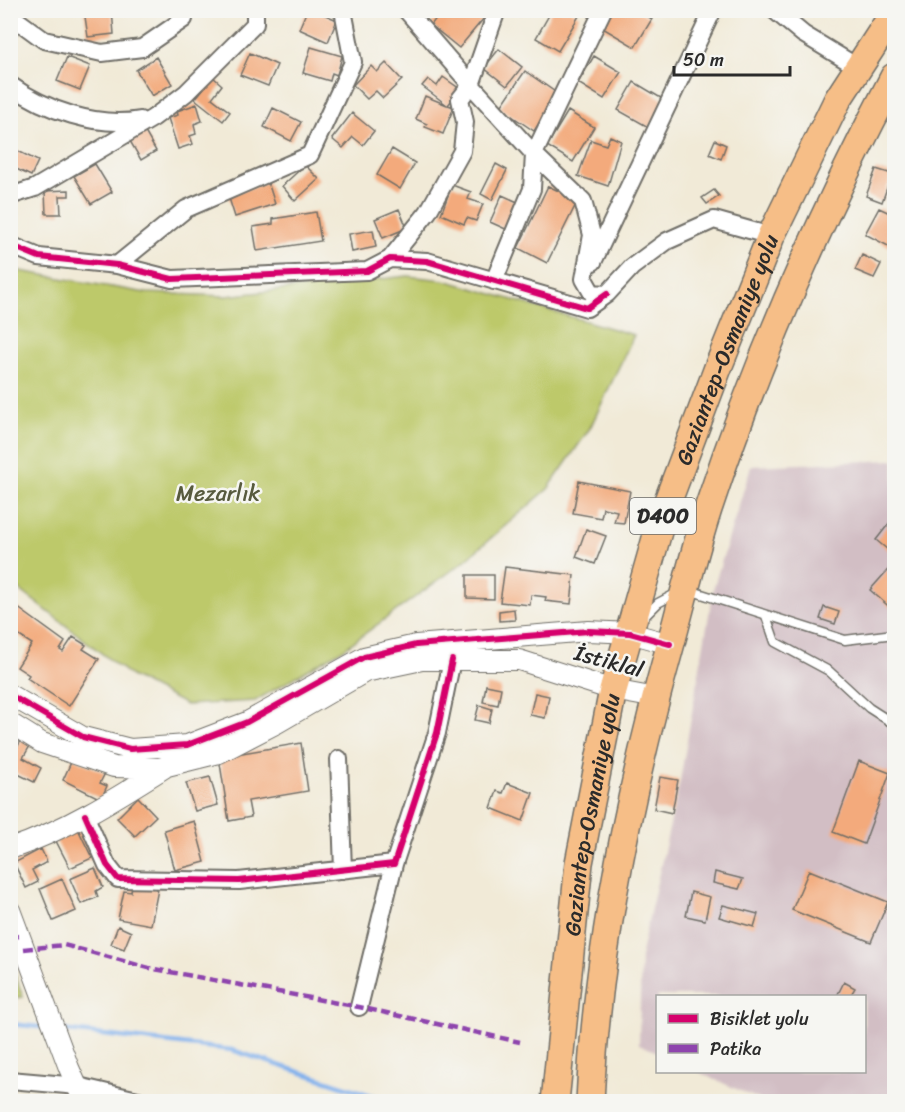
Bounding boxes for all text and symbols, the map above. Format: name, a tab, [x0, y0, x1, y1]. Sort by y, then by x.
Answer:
scale bar	[674, 39, 790, 77]
text: 50 m	[683, 44, 724, 76]
street label: Gaziantep-Osmaniye yolu	[664, 228, 790, 471]
park label: Mezarlık	[176, 474, 260, 513]
road number: D400	[630, 498, 696, 534]
street label: İstiklal	[569, 633, 648, 689]
street label: Gaziantep-Osmaniye yolu	[552, 690, 631, 938]
legend	[656, 995, 866, 1073]
text: Bisiklet yolu	[710, 1003, 809, 1035]
text: Patika	[710, 1033, 761, 1065]

